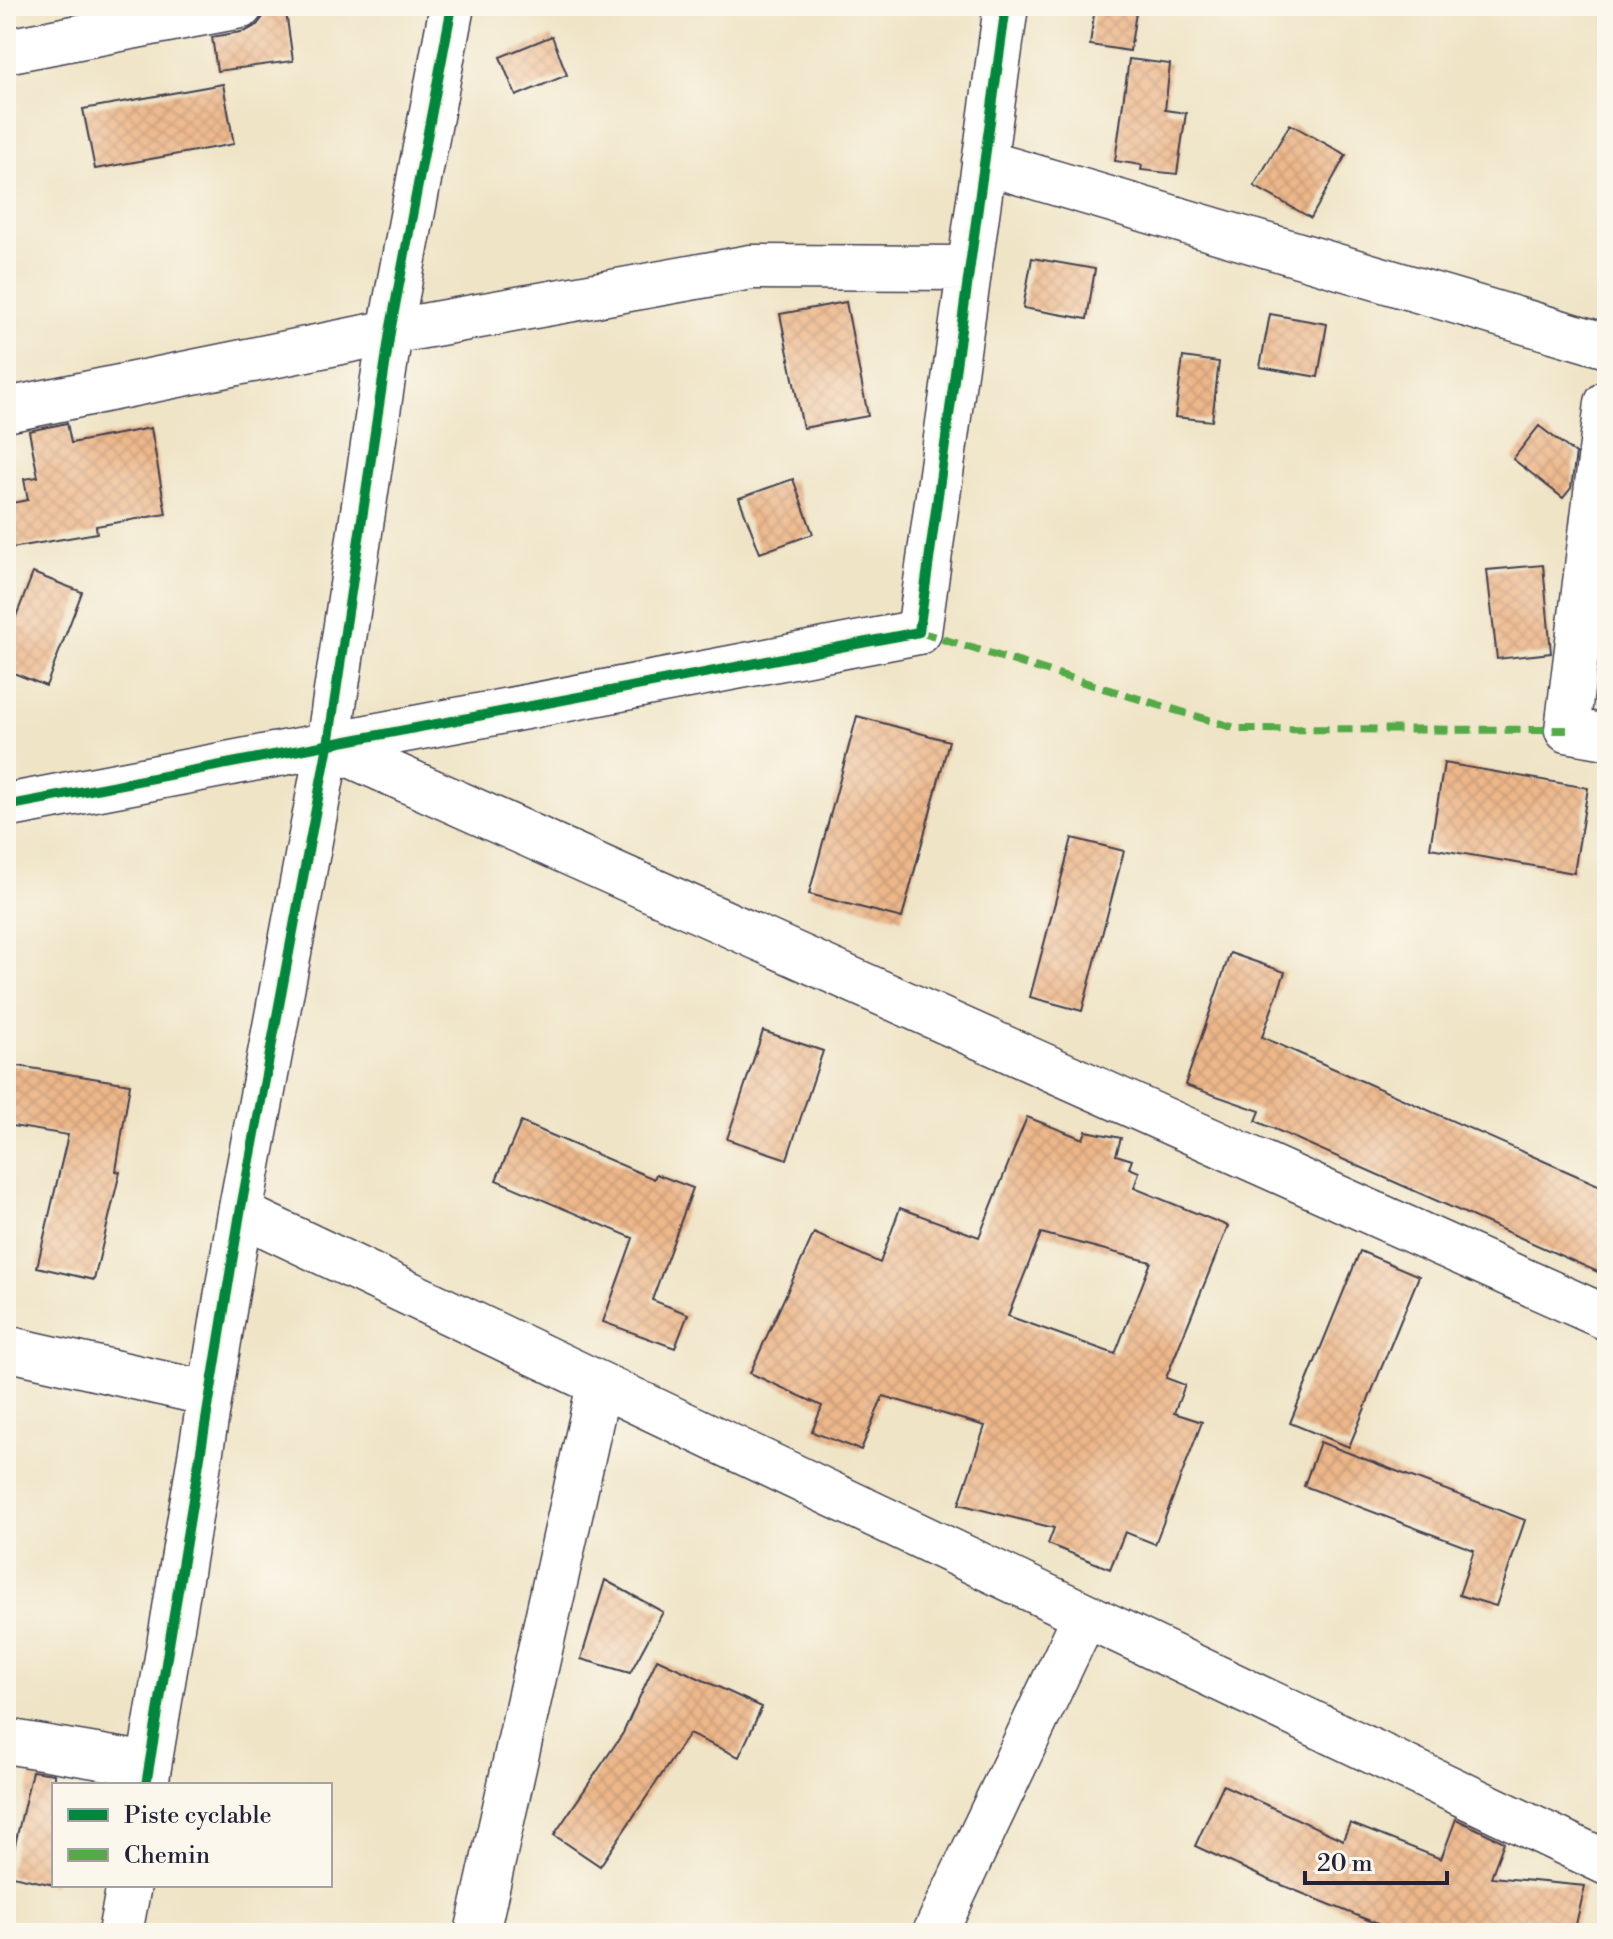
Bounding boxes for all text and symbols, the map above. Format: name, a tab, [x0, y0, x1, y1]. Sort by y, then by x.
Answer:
legend	[52, 1783, 332, 1887]
text: Piste cyclable	[124, 1801, 272, 1831]
scale bar	[1305, 1835, 1447, 1885]
text: Chemin	[124, 1841, 210, 1871]
text: 20 m	[1317, 1849, 1373, 1879]

